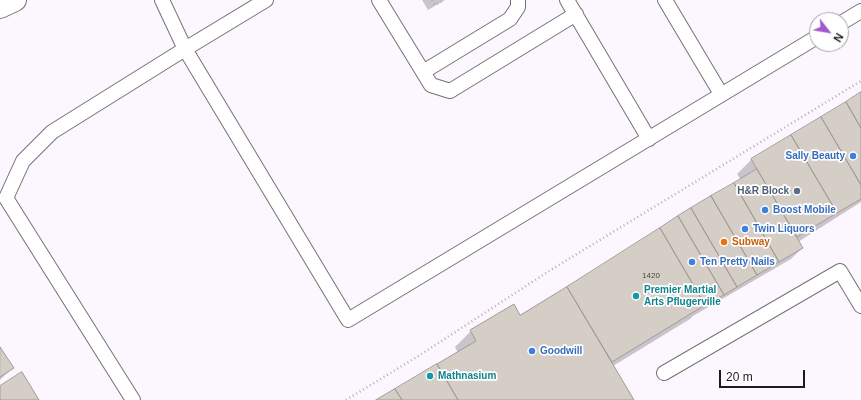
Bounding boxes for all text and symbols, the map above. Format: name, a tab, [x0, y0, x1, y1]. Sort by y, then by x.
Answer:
north arrow	[809, 12, 849, 52]
text: N	[831, 31, 846, 44]
place label: Sally Beauty	[786, 150, 845, 162]
marker: Sally Beauty	[848, 151, 858, 161]
place label: H&R Block	[737, 185, 789, 197]
marker: H&R Block	[792, 186, 802, 196]
place label: Boost Mobile	[773, 204, 836, 216]
marker: Boost Mobile	[760, 205, 770, 215]
place label: Twin Liquors	[753, 223, 814, 235]
marker: Twin Liquors	[740, 224, 750, 234]
place label: Subway	[732, 236, 770, 248]
marker: Subway	[719, 237, 729, 247]
place label: Ten Pretty Nails	[700, 256, 775, 268]
marker: Ten Pretty Nails	[687, 257, 697, 267]
house number: 1420	[642, 271, 660, 281]
place label: Premier Martial Arts Pflugerville	[644, 284, 721, 308]
marker: Premier Martial Arts Pflugerville	[631, 291, 641, 301]
place label: Goodwill	[540, 345, 582, 357]
marker: Goodwill	[527, 346, 537, 356]
scale bar	[721, 362, 807, 388]
place label: Mathnasium	[438, 370, 496, 382]
text: 20 m	[726, 370, 753, 384]
marker: Mathnasium	[425, 371, 435, 381]

